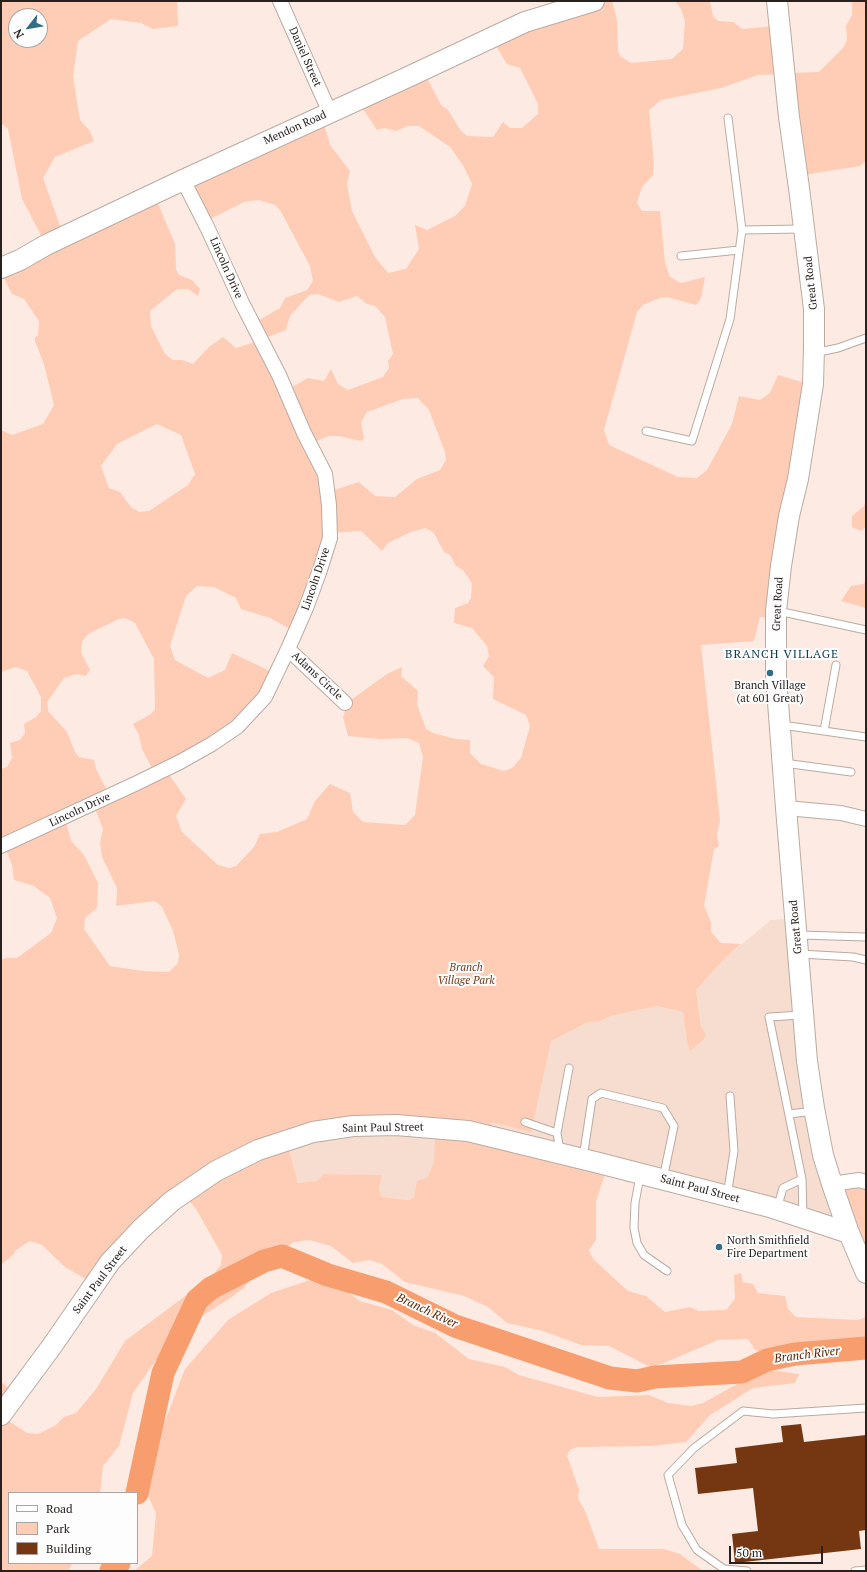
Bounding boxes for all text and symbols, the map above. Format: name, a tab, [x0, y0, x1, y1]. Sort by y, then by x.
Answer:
north arrow	[8, 8, 48, 48]
street label: Daniel Street	[286, 25, 324, 89]
text: N	[10, 26, 27, 41]
street label: Mendon Road	[261, 108, 329, 148]
street label: Lincoln Drive	[207, 235, 245, 301]
street label: Great Road	[802, 255, 820, 311]
street label: Lincoln Drive	[299, 546, 333, 612]
street label: Great Road	[770, 577, 786, 631]
district label: BRANCH VILLAGE	[725, 648, 839, 662]
street label: Adams Circle	[289, 649, 345, 703]
marker: Branch Village (at 601 Great)	[765, 668, 775, 678]
place label: Branch Village (at 601 Great)	[734, 679, 806, 705]
street label: Lincoln Drive	[47, 790, 113, 830]
street label: Great Road	[787, 899, 805, 955]
park label: Branch Village Park	[437, 961, 495, 987]
street label: Saint Paul Street	[342, 1121, 424, 1135]
street label: Saint Paul Street	[659, 1172, 741, 1206]
place label: North Smithfield Fire Department	[727, 1234, 809, 1260]
marker: North Smithfield Fire Department	[714, 1242, 724, 1252]
street label: Saint Paul Street	[70, 1243, 130, 1317]
water label: Branch River	[394, 1291, 460, 1331]
water label: Branch River	[774, 1344, 840, 1366]
legend	[8, 1492, 138, 1564]
text: Road	[46, 1501, 73, 1516]
text: Park	[46, 1521, 70, 1536]
scale bar	[731, 1538, 825, 1564]
text: Building	[46, 1541, 91, 1556]
text: 50 m	[736, 1545, 762, 1560]

